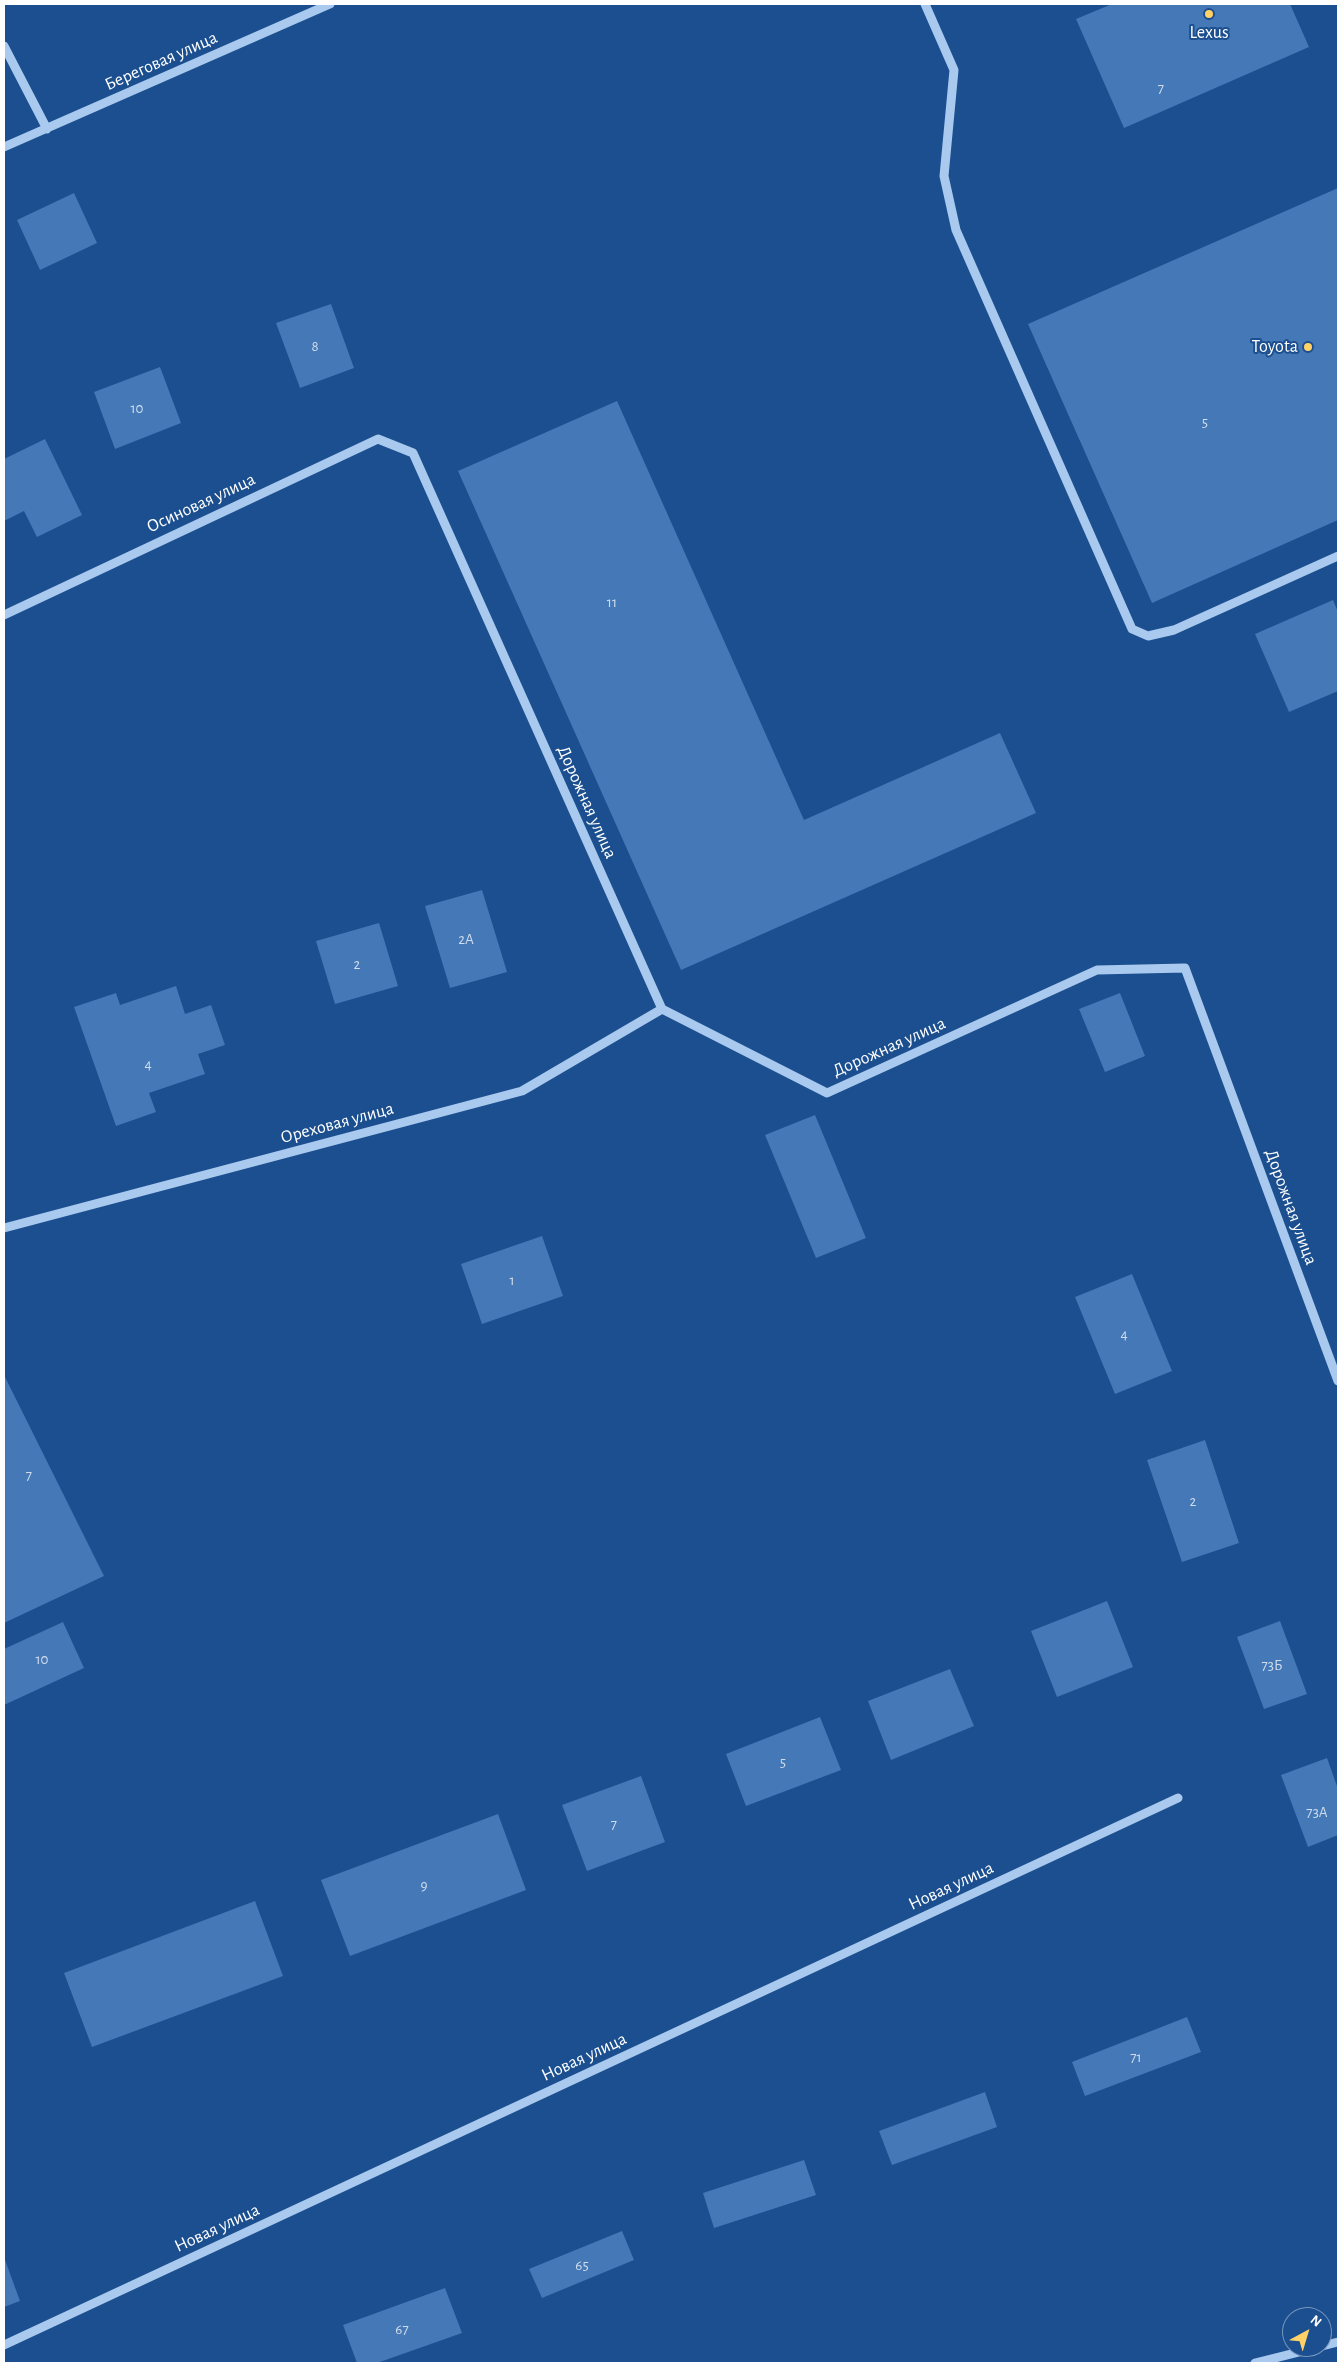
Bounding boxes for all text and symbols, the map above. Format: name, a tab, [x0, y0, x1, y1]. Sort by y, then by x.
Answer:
marker: Lexus	[1203, 8, 1215, 20]
place label: Lexus	[1189, 22, 1229, 44]
street label: Береговая улица	[101, 27, 221, 95]
house number: 7	[1158, 79, 1164, 97]
place label: Toyota	[1251, 336, 1298, 358]
house number: 8	[311, 337, 319, 355]
marker: Toyota	[1302, 341, 1314, 353]
house number: 10	[130, 399, 144, 417]
house number: 5	[1202, 413, 1208, 431]
street label: Осиновая улица	[143, 468, 259, 538]
house number: 11	[607, 593, 617, 611]
street label: Дорожная улица	[552, 742, 622, 862]
house number: 2А	[458, 930, 474, 948]
house number: 2	[354, 955, 360, 973]
street label: Дорожная улица	[829, 1012, 949, 1082]
house number: 4	[144, 1055, 152, 1073]
street label: Ореховая улица	[278, 1098, 396, 1148]
street label: Дорожная улица	[1260, 1146, 1322, 1268]
house number: 1	[509, 1271, 515, 1289]
house number: 4	[1120, 1325, 1128, 1343]
house number: 7	[26, 1466, 32, 1484]
house number: 2	[1190, 1492, 1196, 1510]
house number: 10	[35, 1650, 49, 1668]
house number: 73Б	[1261, 1656, 1283, 1674]
house number: 5	[780, 1753, 786, 1771]
house number: 73А	[1306, 1803, 1328, 1821]
house number: 7	[611, 1815, 617, 1833]
street label: Новая улица	[905, 1857, 997, 1915]
house number: 9	[420, 1876, 428, 1894]
street label: Новая улица	[538, 2028, 630, 2086]
house number: 71	[1130, 2048, 1142, 2066]
street label: Новая улица	[171, 2199, 263, 2257]
house number: 65	[575, 2256, 589, 2274]
north arrow	[1282, 2307, 1332, 2357]
text: N	[1308, 2313, 1324, 2330]
house number: 67	[395, 2320, 409, 2338]

